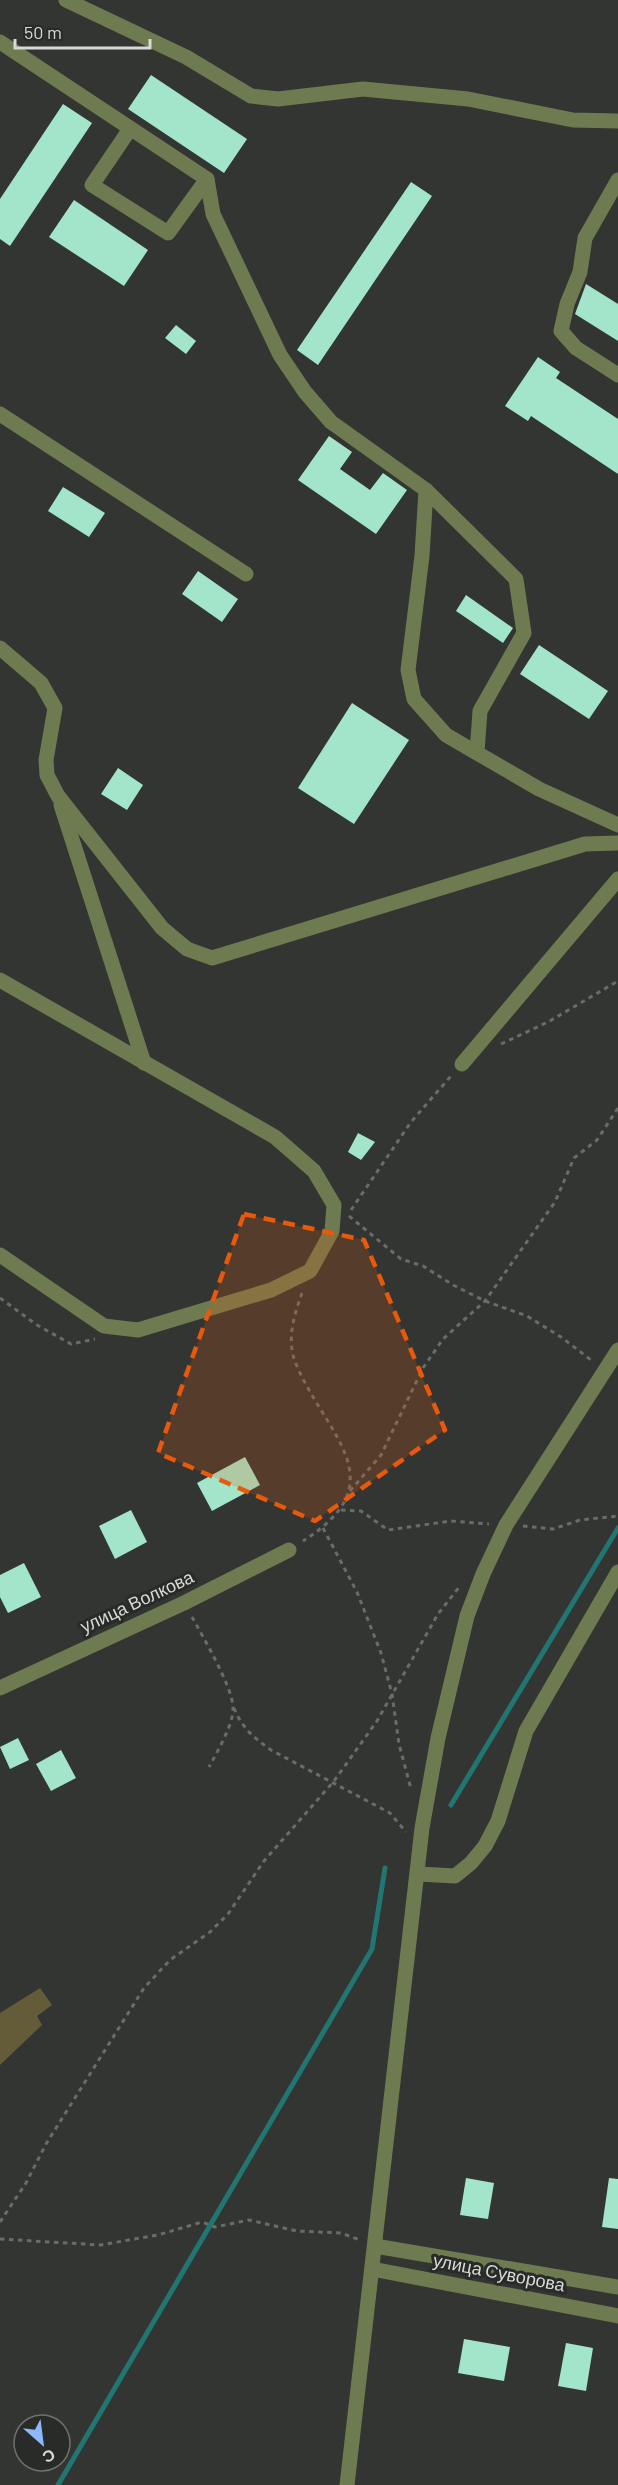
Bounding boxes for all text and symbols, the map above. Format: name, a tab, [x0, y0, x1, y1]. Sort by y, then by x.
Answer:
scale bar	[15, 12, 150, 50]
text: 50 m	[24, 21, 62, 43]
street label: улица Волкова	[76, 1565, 198, 1637]
street label: улица Суворова	[431, 2248, 568, 2296]
north arrow	[12, 2413, 72, 2473]
text: С	[39, 2446, 59, 2468]

